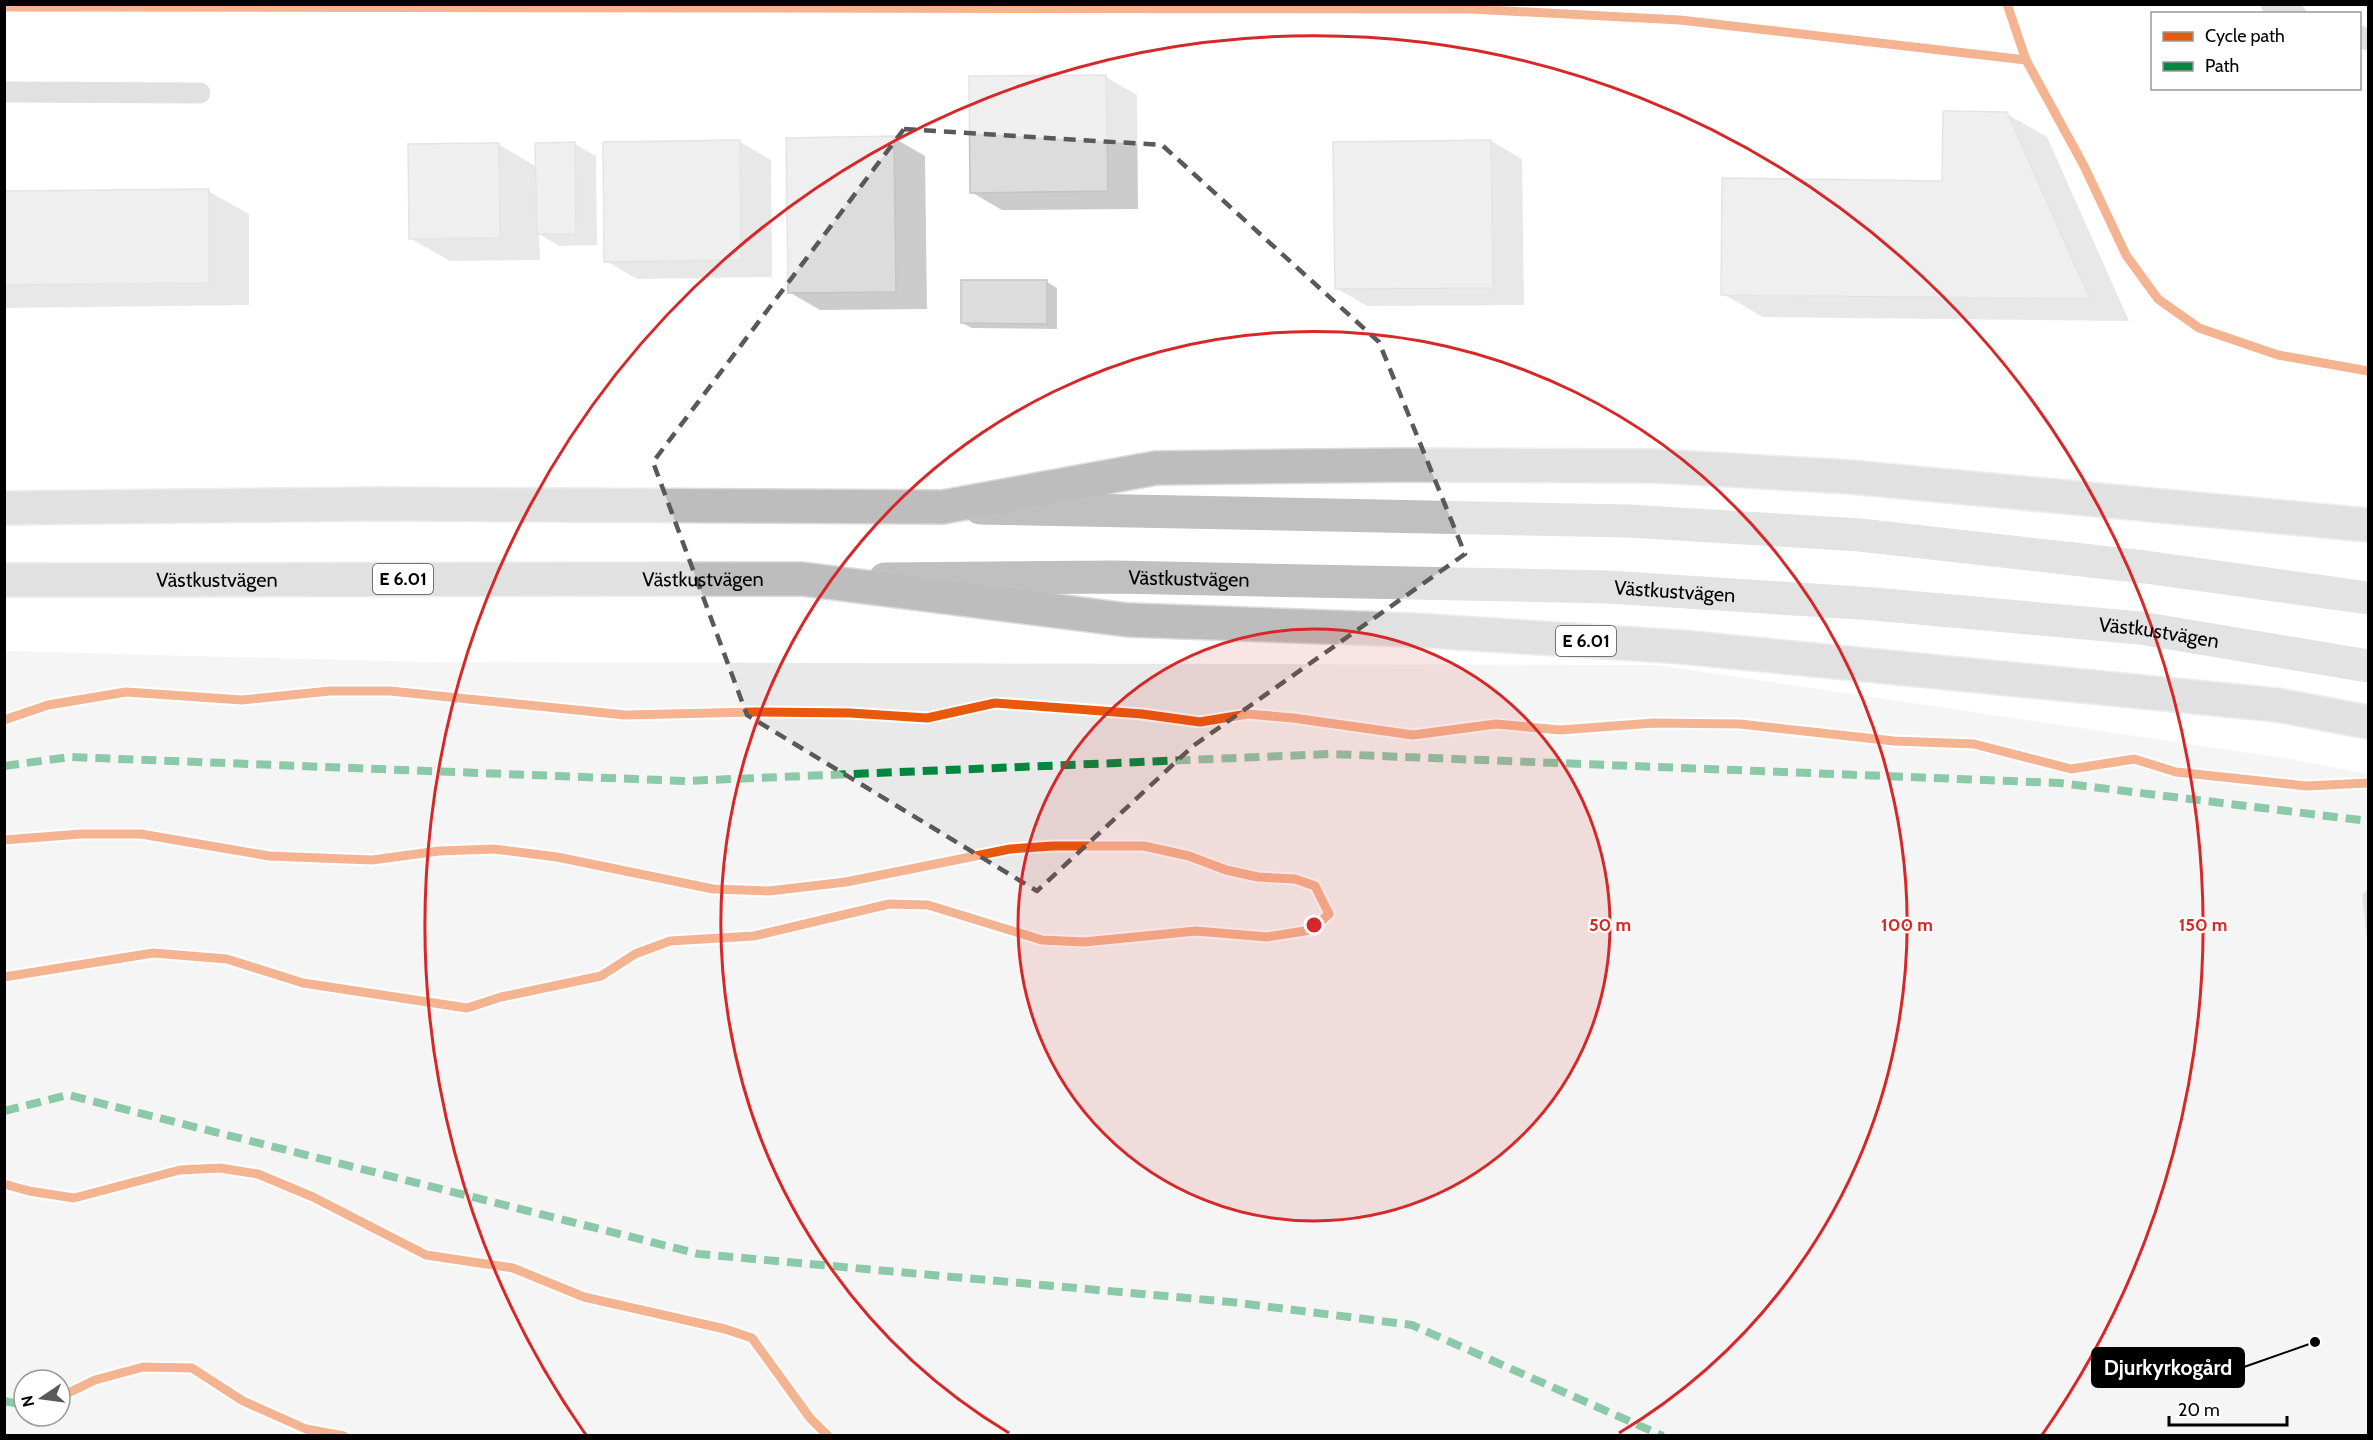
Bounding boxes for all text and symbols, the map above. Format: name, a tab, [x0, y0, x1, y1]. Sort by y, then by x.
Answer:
legend	[2151, 12, 2361, 90]
text: Cycle path	[2205, 25, 2285, 47]
text: Path	[2205, 55, 2239, 77]
road number: E 6.01	[373, 564, 433, 594]
street label: Västkustvägen	[1128, 565, 1250, 592]
street label: Västkustvägen	[642, 567, 764, 591]
street label: Västkustvägen	[156, 568, 278, 592]
street label: Västkustvägen	[1613, 575, 1736, 607]
street label: Västkustvägen	[2098, 612, 2221, 653]
road number: E 6.01	[1556, 626, 1616, 656]
text: 50 m	[1589, 914, 1631, 936]
text: 100 m	[1881, 914, 1933, 936]
text: 150 m	[2179, 914, 2227, 936]
centre of rings	[1304, 915, 1324, 935]
callout: Djurkyrkogård	[2092, 1348, 2244, 1387]
text: Djurkyrkogård	[2104, 1355, 2232, 1380]
north arrow	[12, 1368, 72, 1428]
scale bar	[2169, 1389, 2288, 1427]
text: N	[17, 1394, 38, 1409]
text: 20 m	[2178, 1399, 2220, 1421]

